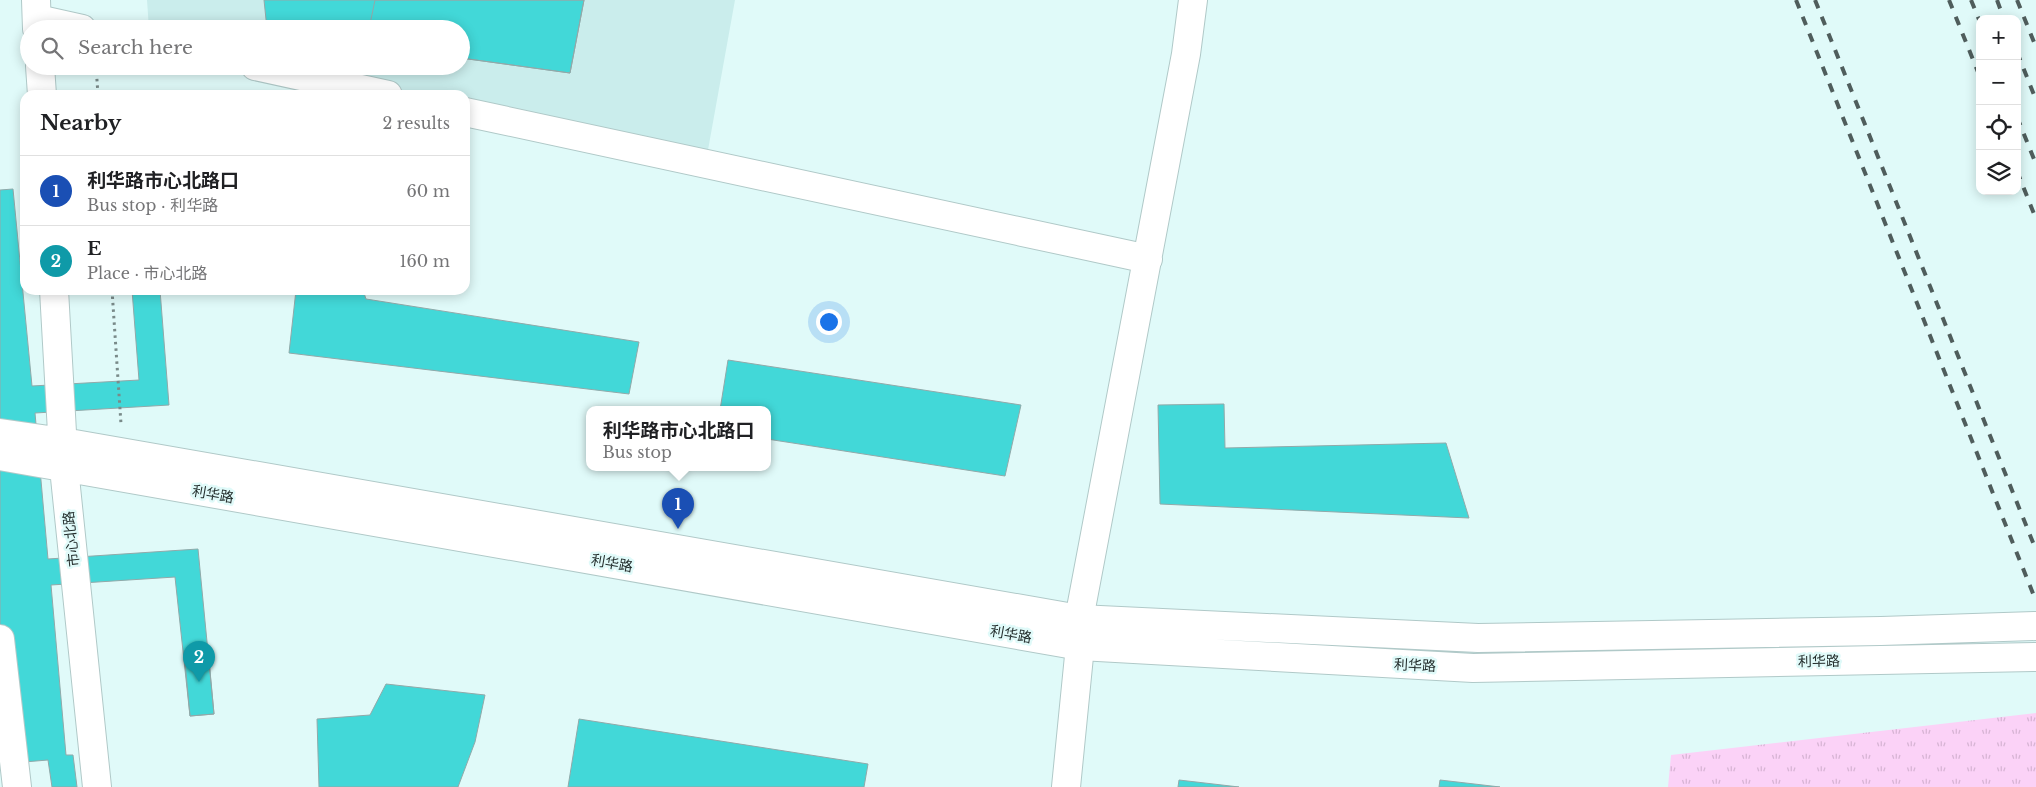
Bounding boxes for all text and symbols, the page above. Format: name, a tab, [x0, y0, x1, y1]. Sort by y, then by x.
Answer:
map controls	[1976, 15, 2021, 195]
button: +	[1976, 15, 2021, 60]
search box	[20, 20, 470, 75]
icon: search	[38, 34, 66, 62]
text: Search here	[78, 36, 193, 59]
button: −	[1976, 60, 2021, 105]
button: locate	[1976, 105, 2021, 150]
text: Nearby	[40, 110, 121, 136]
text: 2 results	[382, 113, 450, 133]
button: layers	[1976, 150, 2021, 195]
text: 利华路市心北路口	[87, 169, 239, 192]
text: 1	[53, 181, 59, 201]
text: 60 m	[407, 181, 450, 201]
text: Bus stop · 利华路	[87, 195, 218, 215]
text: E	[87, 237, 102, 260]
text: 2	[51, 251, 61, 271]
text: 160 m	[399, 251, 450, 271]
text: Place · 市心北路	[87, 263, 208, 283]
your location	[816, 309, 842, 335]
popup	[586, 406, 771, 471]
text: 利华路市心北路口	[602, 419, 755, 442]
text: Bus stop	[602, 442, 672, 462]
street label: 利华路	[191, 481, 235, 507]
pin: 1	[662, 488, 694, 529]
street label: 市心北路	[59, 510, 83, 568]
street label: 利华路	[590, 550, 634, 576]
street label: 利华路	[989, 621, 1033, 647]
pin: 2	[183, 641, 215, 682]
street label: 利华路	[1798, 652, 1840, 670]
street label: 利华路	[1394, 655, 1436, 675]

